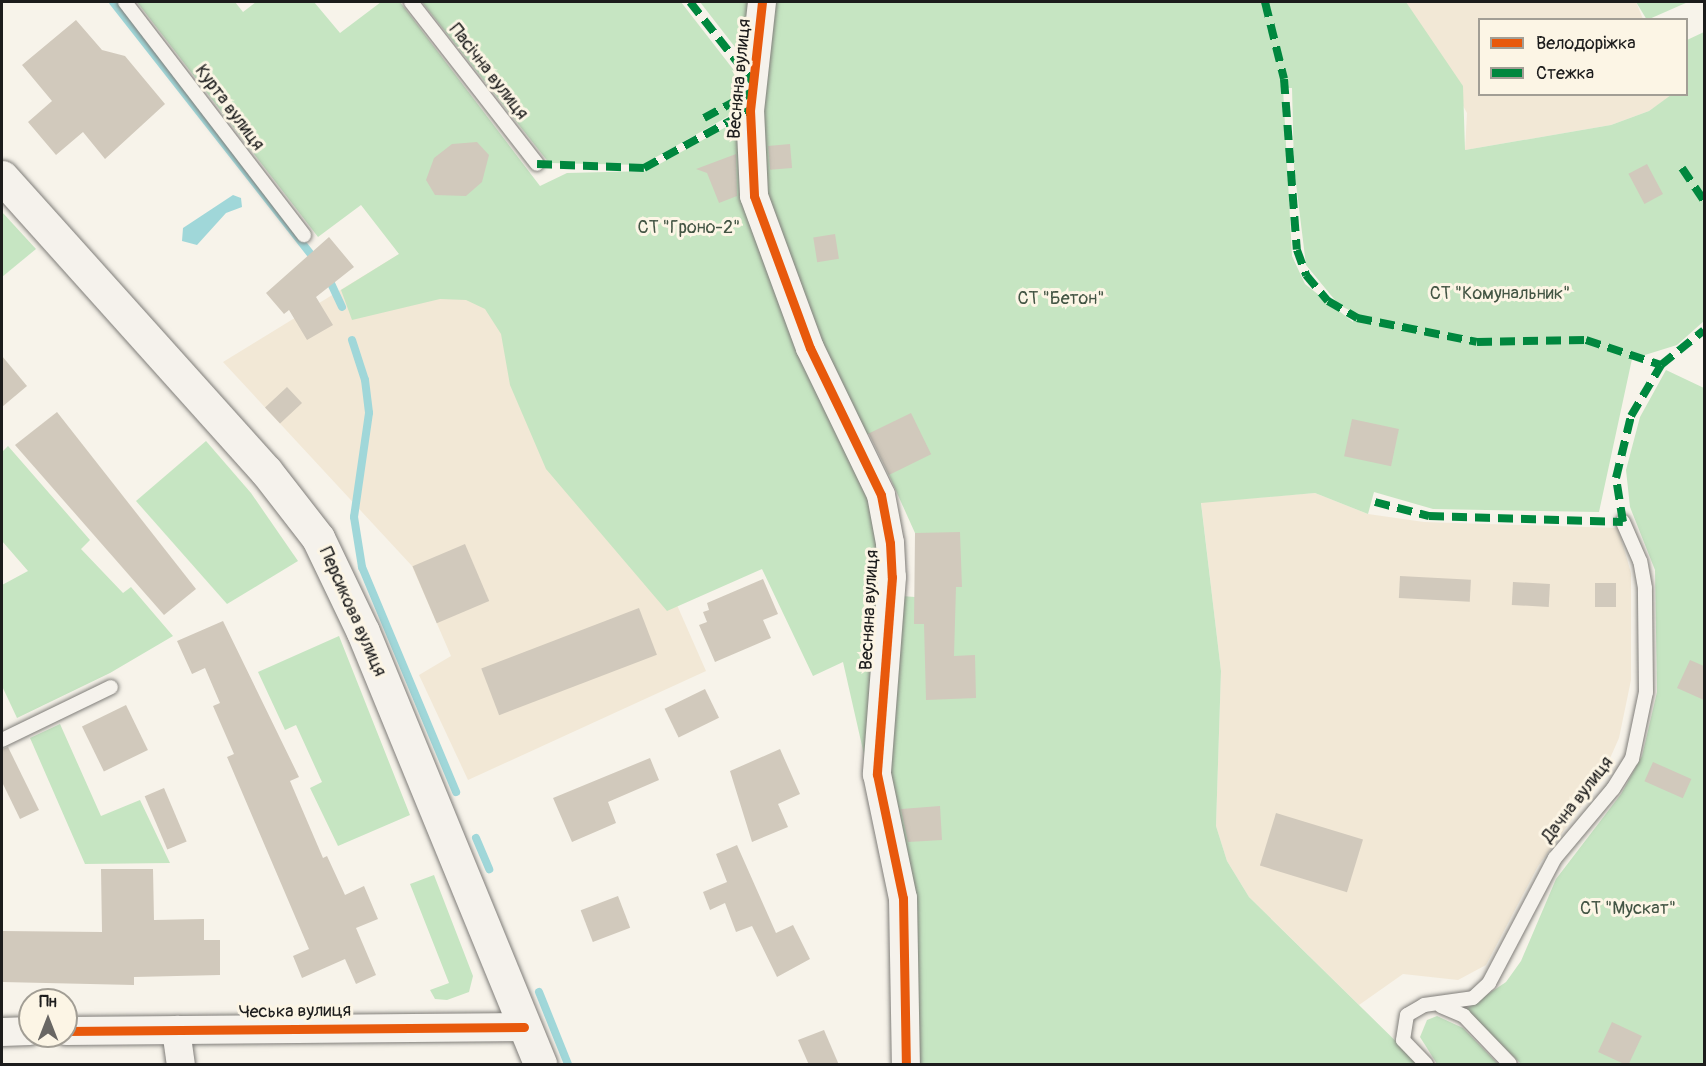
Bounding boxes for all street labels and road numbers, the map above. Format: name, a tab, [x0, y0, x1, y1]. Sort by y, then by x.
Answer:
street label: Весняна вулиця	[724, 18, 756, 140]
street label: Пасічна вулиця	[444, 20, 532, 124]
street label: Курта вулиця	[190, 61, 268, 155]
street label: Персикова вулиця	[314, 544, 390, 680]
street label: Весняна вулиця	[856, 549, 884, 671]
street label: Дачна вулиця	[1538, 753, 1618, 847]
street label: Чеська вулиця	[239, 1000, 351, 1024]

